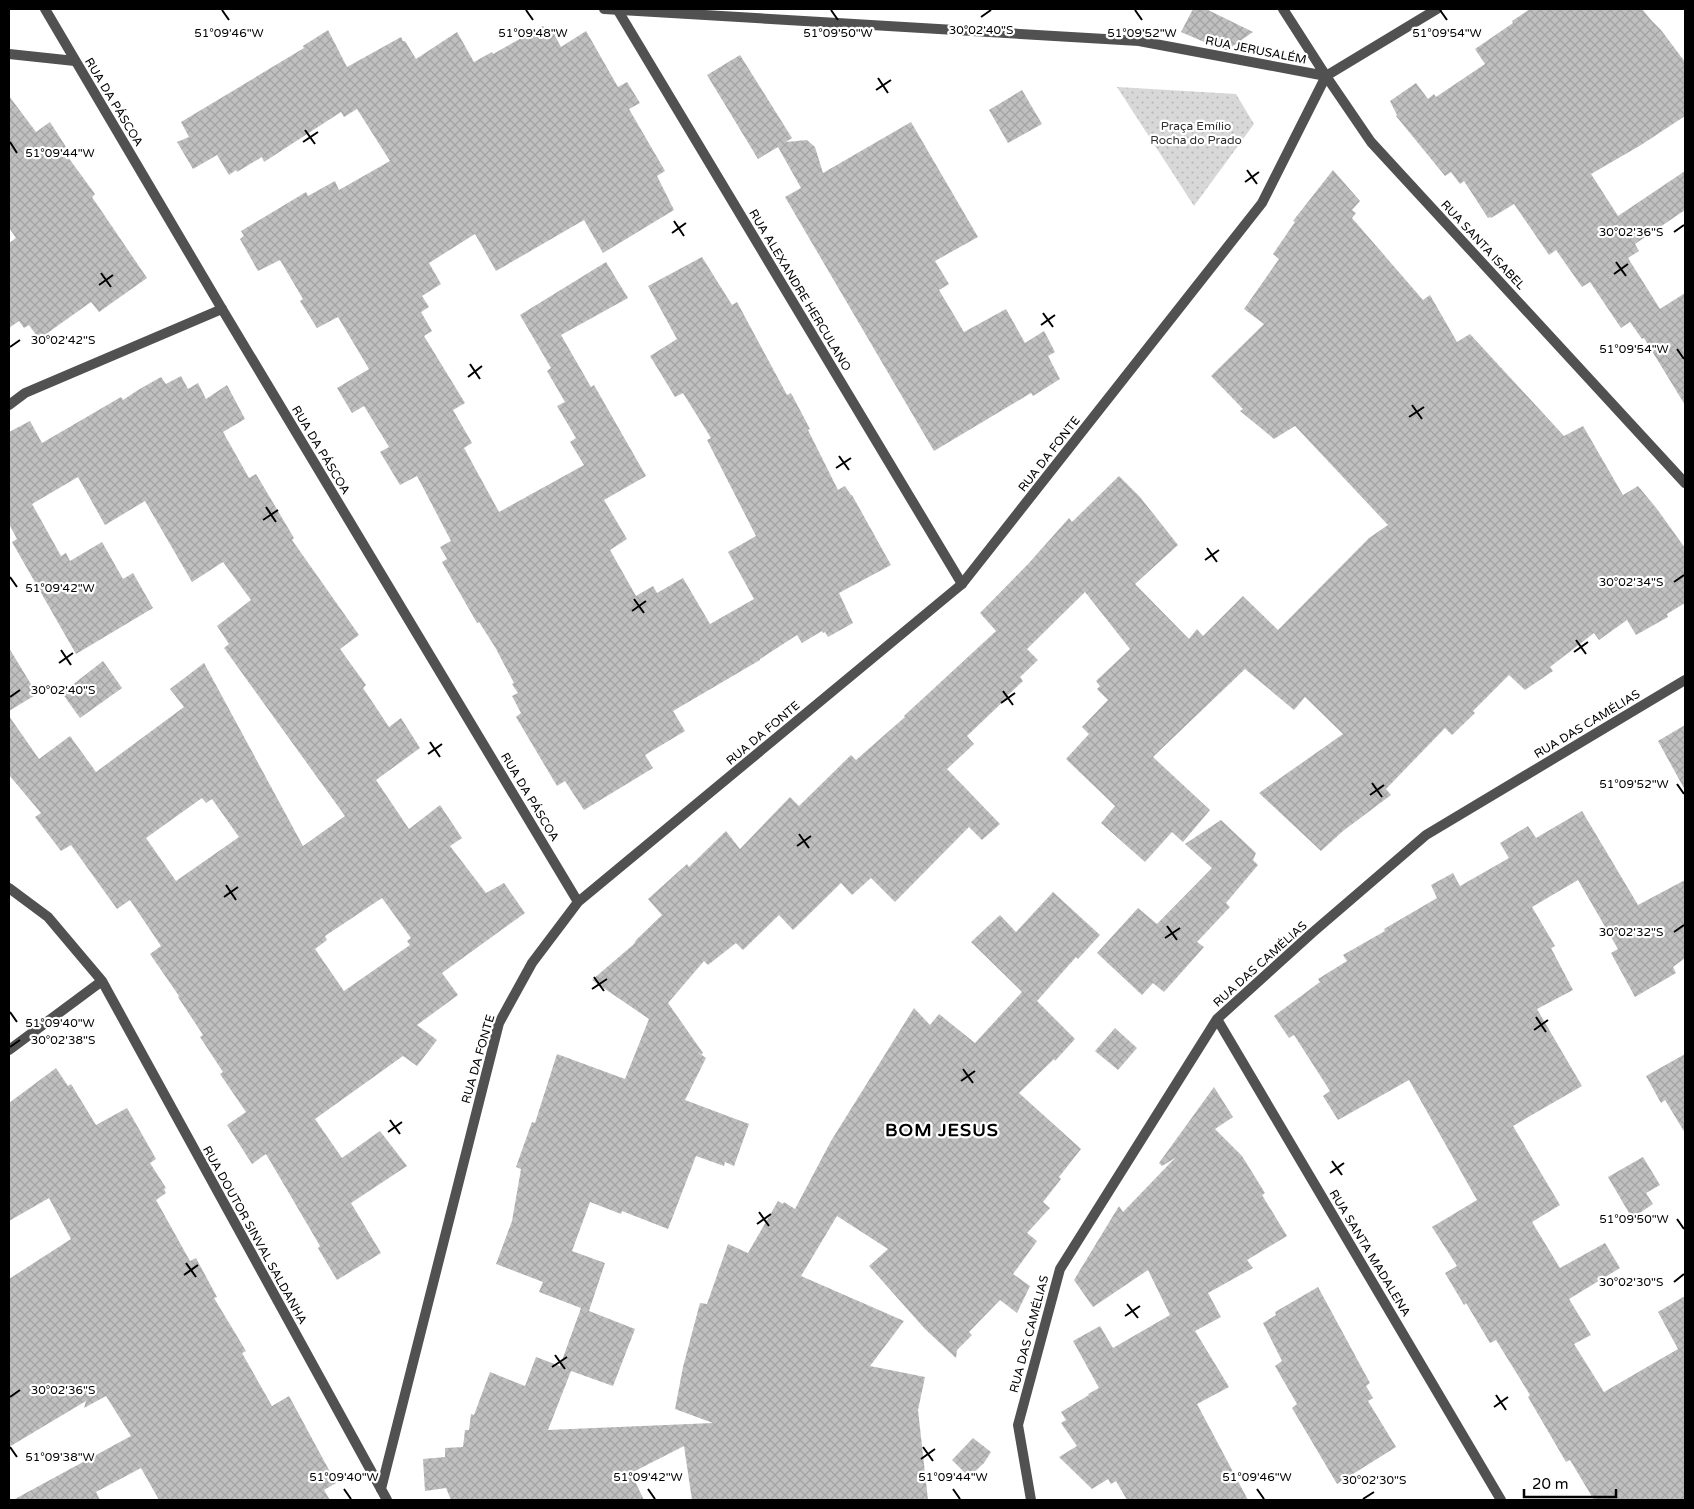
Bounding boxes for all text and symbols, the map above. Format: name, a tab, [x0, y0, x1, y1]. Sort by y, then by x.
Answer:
text: 30°02'40"S	[949, 23, 1013, 37]
text: 51°09'46"W	[194, 26, 264, 40]
text: 51°09'48"W	[498, 26, 568, 40]
text: 51°09'50"W	[803, 26, 873, 40]
text: 51°09'52"W	[1107, 26, 1177, 40]
text: 51°09'54"W	[1412, 26, 1482, 40]
street label: RUA JERUSALÉM	[1204, 33, 1308, 67]
street label: RUA DA PÁSCOA	[82, 55, 146, 149]
park label: Praça Emílio Rocha do Prado	[1150, 119, 1242, 147]
text: 51°09'44"W	[25, 146, 95, 160]
street label: RUA SANTA ISABEL	[1438, 198, 1528, 293]
street label: RUA ALEXANDRE HERCULANO	[746, 207, 854, 374]
text: 30°02'36"S	[1599, 225, 1663, 239]
text: 30°02'42"S	[31, 333, 95, 347]
text: 51°09'54"W	[1599, 342, 1669, 356]
street label: RUA DA PÁSCOA	[289, 403, 353, 497]
street label: RUA DA FONTE	[1015, 413, 1083, 494]
text: 30°02'34"S	[1599, 575, 1663, 589]
text: 51°09'42"W	[25, 581, 95, 595]
text: 30°02'40"S	[31, 683, 95, 697]
street label: RUA DAS CAMÉLIAS	[1532, 687, 1642, 761]
street label: RUA DA FONTE	[723, 698, 803, 768]
street label: RUA DA PÁSCOA	[498, 750, 562, 844]
text: 51°09'52"W	[1599, 777, 1669, 791]
street label: RUA DAS CAMÉLIAS	[1210, 918, 1310, 1010]
text: 30°02'32"S	[1599, 925, 1663, 939]
street label: RUA DA FONTE	[459, 1013, 497, 1105]
text: 51°09'40"W	[25, 1016, 95, 1030]
text: 30°02'38"S	[31, 1033, 95, 1047]
district label: BOM JESUS	[885, 1119, 999, 1141]
street label: RUA DOUTOR SINVAL SALDANHA	[200, 1143, 310, 1327]
street label: RUA SANTA MADALENA	[1327, 1187, 1414, 1319]
text: 51°09'50"W	[1599, 1212, 1669, 1226]
street label: RUA DAS CAMÉLIAS	[1007, 1274, 1051, 1394]
text: 30°02'30"S	[1599, 1275, 1663, 1289]
text: 30°02'36"S	[31, 1383, 95, 1397]
text: 51°09'38"W	[25, 1450, 95, 1464]
scale bar	[1524, 1466, 1616, 1498]
text: 51°09'40"W	[309, 1470, 379, 1484]
text: 51°09'42"W	[613, 1470, 683, 1484]
text: 51°09'44"W	[918, 1470, 988, 1484]
text: 51°09'46"W	[1222, 1470, 1292, 1484]
text: 30°02'30"S	[1342, 1473, 1406, 1487]
text: 20 m	[1532, 1475, 1569, 1493]

